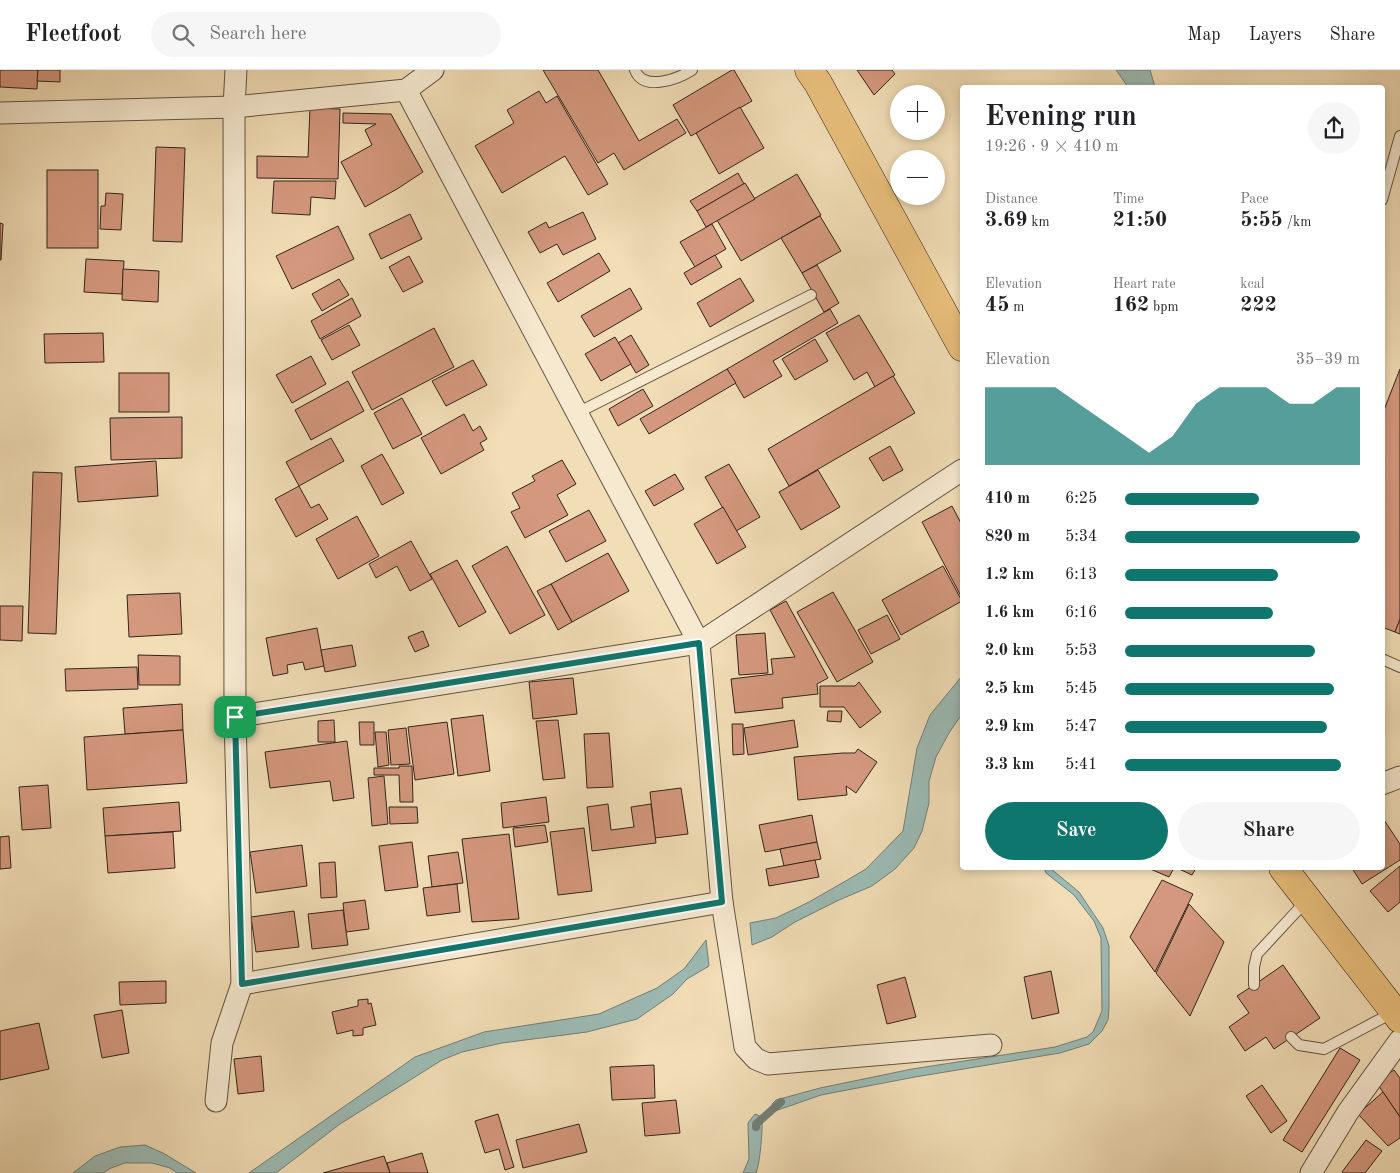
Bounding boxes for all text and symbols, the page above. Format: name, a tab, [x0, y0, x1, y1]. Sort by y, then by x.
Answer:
search box	[151, 12, 501, 57]
icon: search	[169, 21, 197, 49]
text: Fleetfoot	[25, 23, 121, 47]
text: Search here	[209, 25, 306, 44]
text: Map	[1187, 26, 1221, 44]
text: Layers	[1249, 26, 1301, 44]
text: Share	[1329, 26, 1375, 44]
map controls	[890, 85, 945, 205]
button: +	[890, 85, 945, 140]
button: share	[1308, 102, 1360, 154]
text: Evening run	[985, 104, 1137, 132]
text: 19:26 · 9 × 410 m	[985, 139, 1118, 155]
button: −	[890, 150, 945, 205]
text: Distance	[985, 192, 1038, 206]
text: Time	[1113, 192, 1144, 206]
text: Pace	[1240, 192, 1269, 206]
text: 3.69	[985, 210, 1027, 231]
text: 21:50	[1113, 210, 1167, 231]
text: 5:55	[1240, 210, 1283, 231]
text: km	[1027, 215, 1050, 229]
text: /km	[1283, 215, 1311, 229]
text: Elevation	[985, 277, 1042, 291]
text: Heart rate	[1113, 277, 1176, 291]
text: kcal	[1240, 277, 1264, 291]
text: 45	[985, 295, 1009, 316]
text: 162	[1113, 295, 1149, 316]
text: 222	[1240, 295, 1277, 316]
text: m	[1009, 300, 1024, 314]
text: bpm	[1149, 300, 1179, 314]
text: Elevation	[985, 352, 1050, 368]
text: 35–39 m	[1296, 352, 1360, 368]
text: 410 m	[985, 491, 1030, 507]
text: 6:25	[1065, 491, 1097, 507]
text: 820 m	[985, 529, 1030, 545]
text: 5:34	[1065, 529, 1097, 545]
text: 1.2 km	[985, 567, 1034, 583]
text: 6:13	[1065, 567, 1097, 583]
text: 1.6 km	[985, 605, 1034, 621]
text: 6:16	[1065, 605, 1097, 621]
text: 2.0 km	[985, 643, 1034, 659]
text: 5:53	[1065, 643, 1097, 659]
text: 2.5 km	[985, 681, 1034, 697]
text: 5:45	[1065, 681, 1097, 697]
pin	[214, 696, 256, 738]
icon: arrive	[221, 703, 249, 731]
text: 2.9 km	[985, 719, 1034, 735]
text: 5:47	[1065, 719, 1097, 735]
text: 3.3 km	[985, 757, 1034, 773]
text: 5:41	[1065, 757, 1097, 773]
button: Save	[985, 802, 1168, 860]
button: Share	[1178, 802, 1360, 860]

